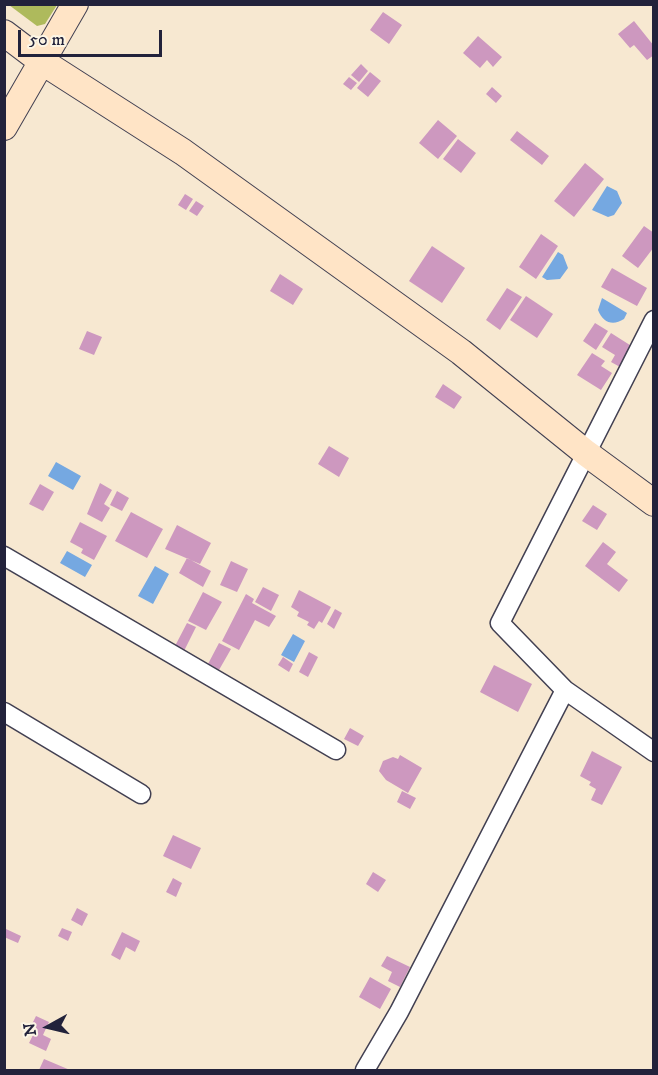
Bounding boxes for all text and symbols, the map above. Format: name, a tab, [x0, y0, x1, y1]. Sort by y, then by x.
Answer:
scale bar	[21, 18, 165, 56]
text: 50 m	[29, 29, 65, 51]
north arrow	[18, 997, 78, 1057]
text: N	[19, 1022, 41, 1037]

